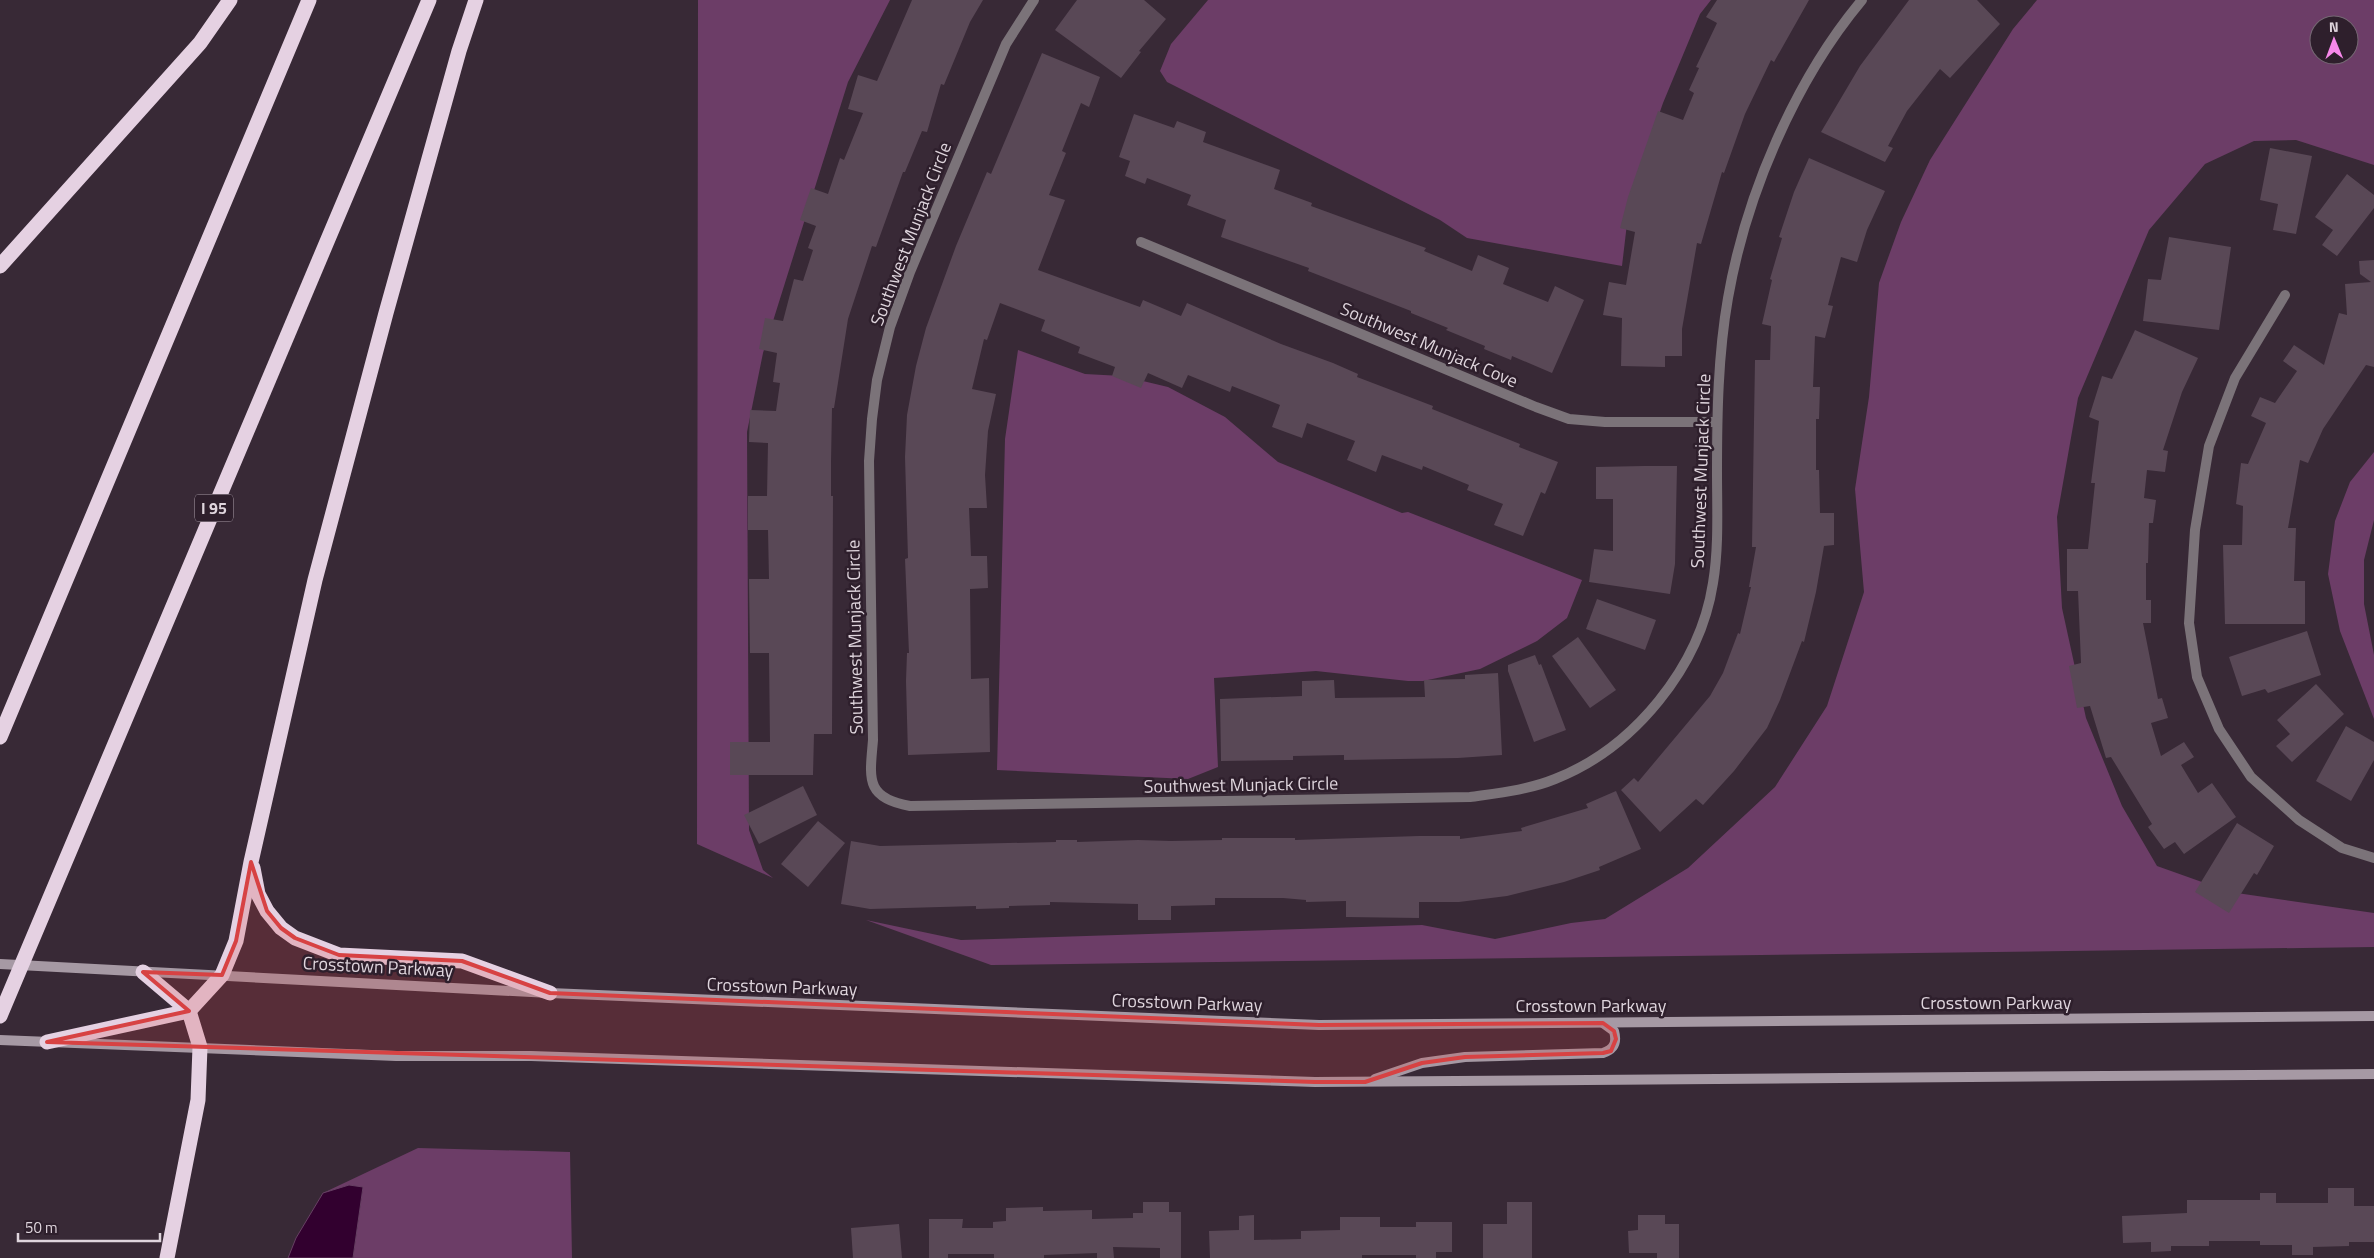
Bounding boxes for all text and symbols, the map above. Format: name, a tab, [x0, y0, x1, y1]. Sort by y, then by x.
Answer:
north arrow	[2309, 15, 2359, 65]
text: N	[2329, 16, 2339, 37]
street label: Southwest Munjack Circle	[863, 138, 958, 330]
street label: Southwest Munjack Cove	[1336, 295, 1522, 394]
street label: Southwest Munjack Circle	[1684, 373, 1717, 569]
road number: I 95	[195, 494, 233, 522]
street label: Southwest Munjack Circle	[839, 539, 870, 735]
street label: Southwest Munjack Circle	[1143, 769, 1339, 800]
street label: Crosstown Parkway	[302, 949, 454, 984]
street label: Crosstown Parkway	[706, 970, 858, 1003]
street label: Crosstown Parkway	[1111, 986, 1263, 1019]
street label: Crosstown Parkway	[1921, 989, 2072, 1016]
street label: Crosstown Parkway	[1516, 992, 1667, 1019]
scale bar	[18, 1210, 160, 1242]
text: 50 m	[25, 1216, 58, 1239]

